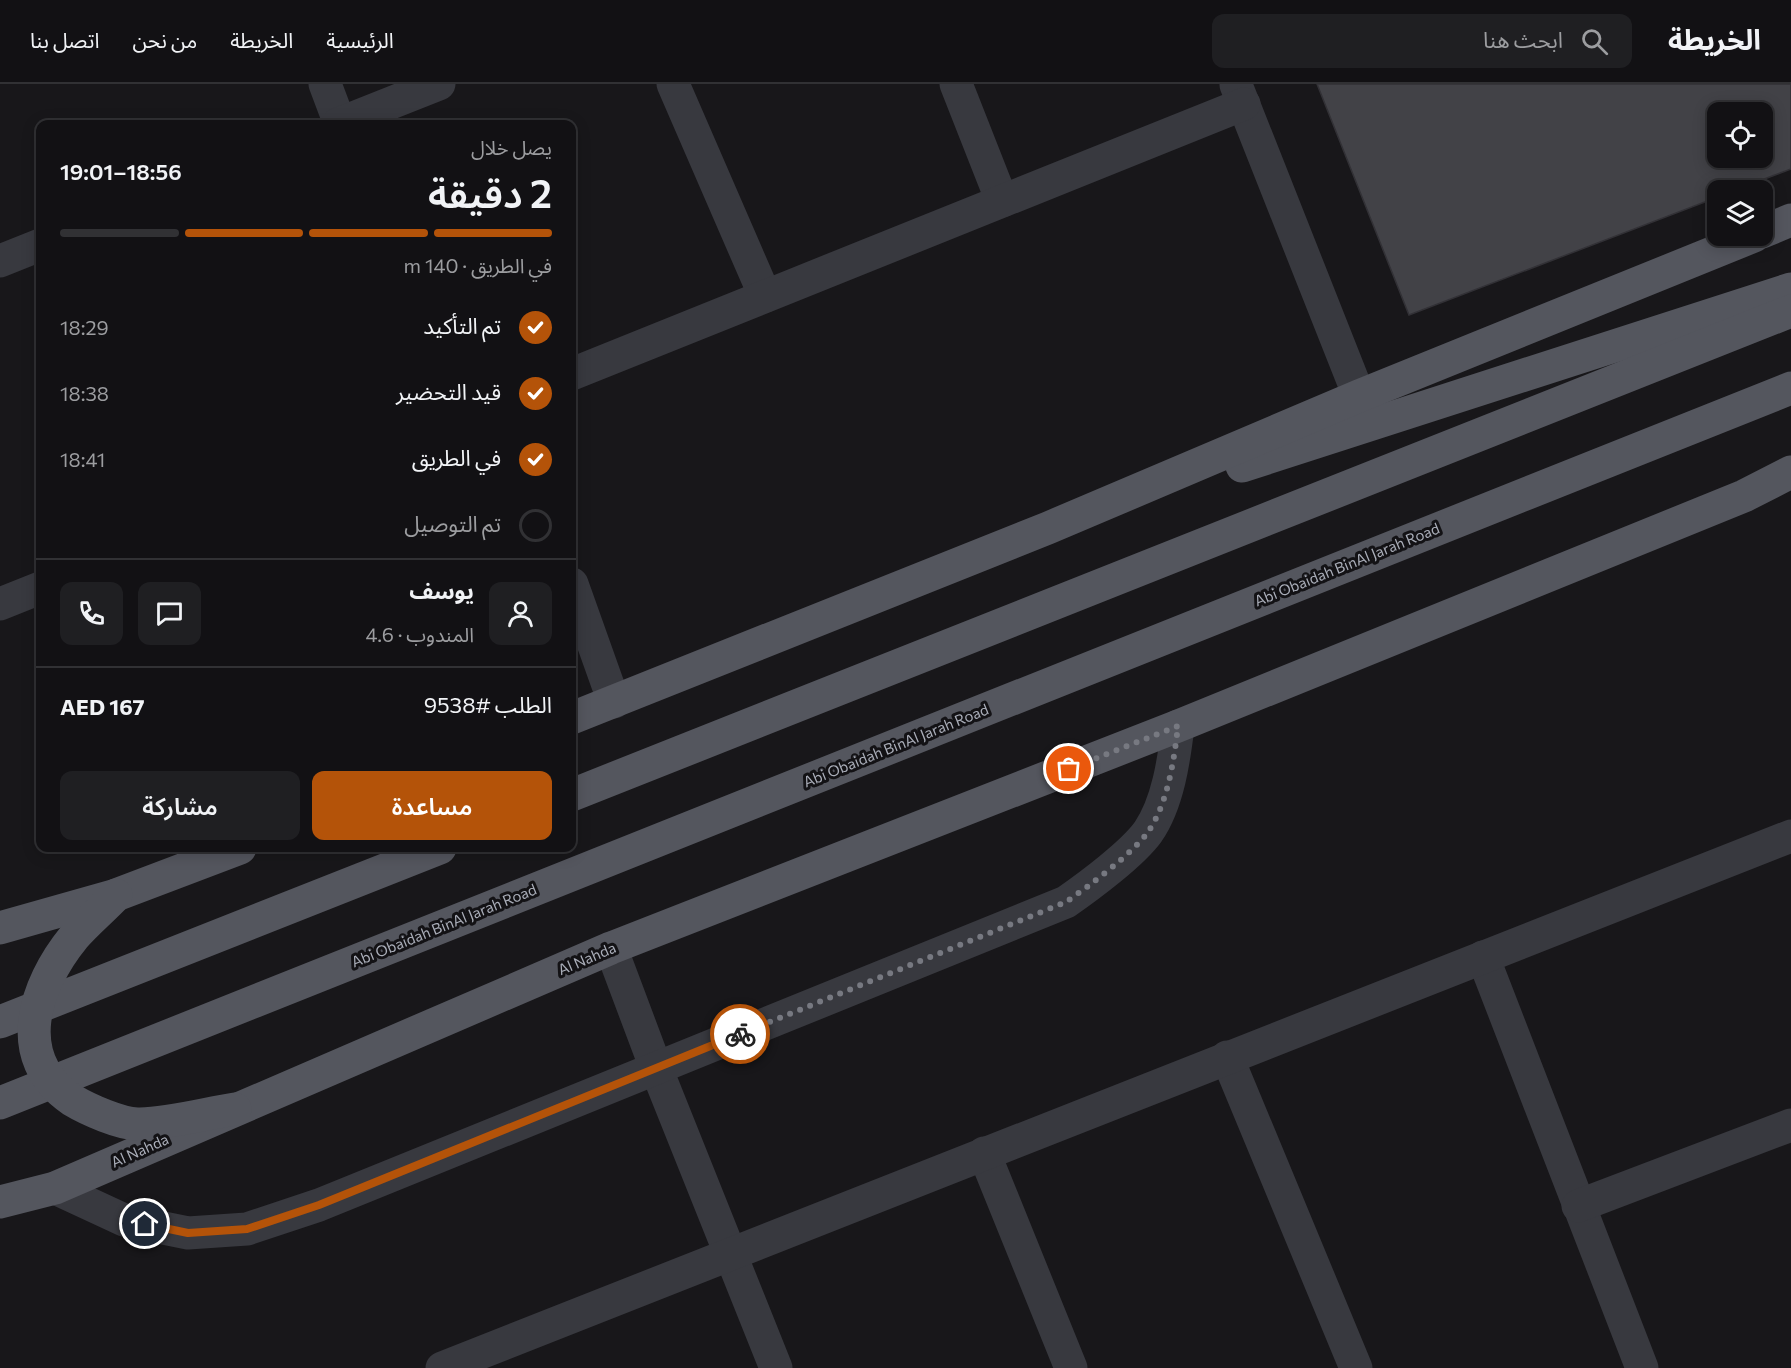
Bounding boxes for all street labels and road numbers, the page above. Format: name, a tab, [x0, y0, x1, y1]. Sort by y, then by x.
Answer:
street label: Abi Obaidah BinAl Jarah Road	[1251, 519, 1442, 610]
street label: Abi Obaidah BinAl Jarah Road	[800, 700, 991, 791]
street label: Abi Obaidah BinAl Jarah Road	[348, 880, 539, 971]
street label: Al Nahda	[555, 938, 618, 978]
street label: Al Nahda	[108, 1129, 171, 1171]

